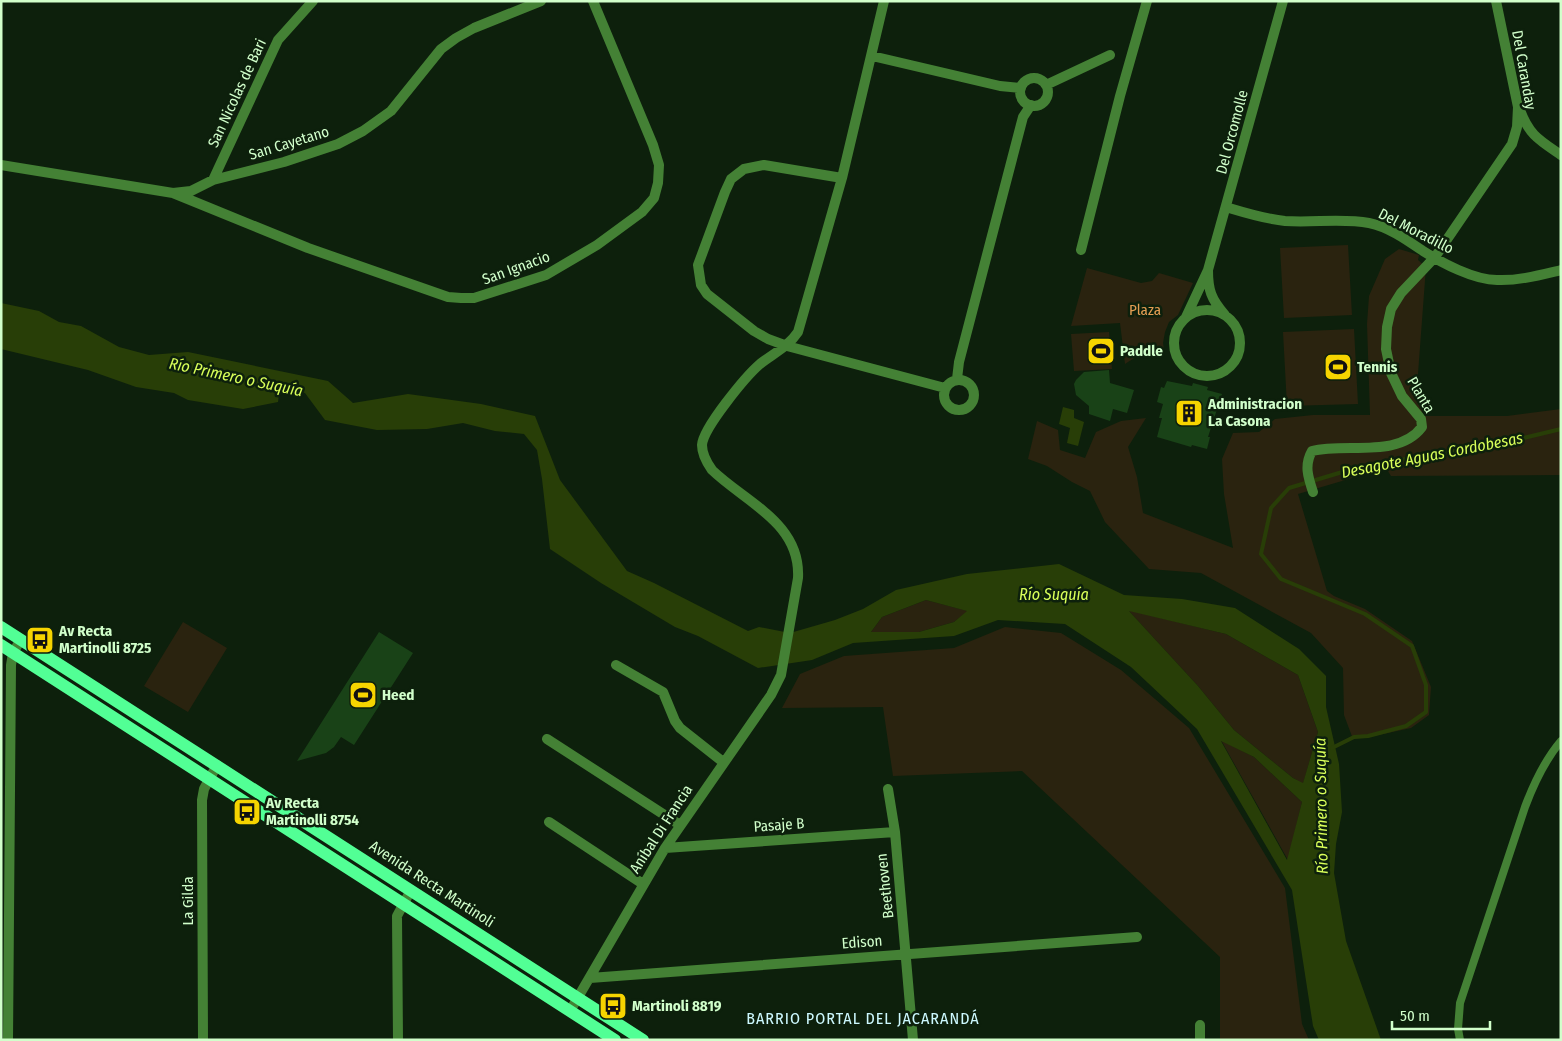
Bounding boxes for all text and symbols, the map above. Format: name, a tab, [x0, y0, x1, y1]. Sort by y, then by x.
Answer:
street label: Del Caranday	[1508, 29, 1540, 111]
street label: San Nicolas de Bari	[204, 36, 270, 150]
street label: Del Orcomolle	[1212, 88, 1252, 176]
street label: San Cayetano	[247, 122, 331, 164]
street label: Del Moradillo	[1375, 204, 1457, 258]
street label: San Ignacio	[480, 247, 552, 289]
park label: Plaza	[1129, 301, 1161, 319]
sports icon: Paddle	[1086, 336, 1116, 366]
place label: Paddle	[1120, 342, 1163, 360]
sports icon: Tennis	[1323, 352, 1353, 382]
water label: Río Primero o Suquía	[167, 354, 305, 400]
place label: Tennis	[1357, 358, 1398, 376]
street label: Planta	[1403, 374, 1439, 416]
place label: Administracion La Casona	[1207, 395, 1302, 430]
building icon: Administracion La Casona	[1174, 398, 1204, 428]
water label: Desagote Aguas Cordobesas	[1340, 428, 1525, 482]
water label: Río Suquía	[1019, 585, 1089, 604]
place label: Av Recta Martinolli 8725	[58, 622, 151, 657]
bus stop icon: Av Recta Martinolli 8725	[25, 625, 55, 655]
sports icon: Heed	[348, 680, 378, 710]
place label: Heed	[382, 686, 414, 704]
water label: Río Primero o Suquía	[1310, 738, 1332, 874]
street label: Aníbal Di Francia	[626, 781, 696, 877]
place label: Av Recta Martinolli 8754	[265, 794, 359, 829]
bus stop icon: Av Recta Martinolli 8754	[232, 797, 262, 827]
street label: Pasaje B	[753, 814, 805, 836]
street label: Avenida Recta Martinoli	[366, 837, 498, 931]
street label: Beethoven	[873, 852, 897, 920]
street label: La Gilda	[179, 876, 197, 926]
street label: Edison	[841, 932, 883, 952]
bus stop icon: Martinoli 8819	[598, 991, 628, 1021]
place label: Martinoli 8819	[632, 997, 722, 1015]
scale bar	[1392, 998, 1490, 1030]
text: 50 m	[1400, 1007, 1430, 1025]
district label: BARRIO PORTAL DEL JACARANDÁ	[746, 1009, 980, 1028]

